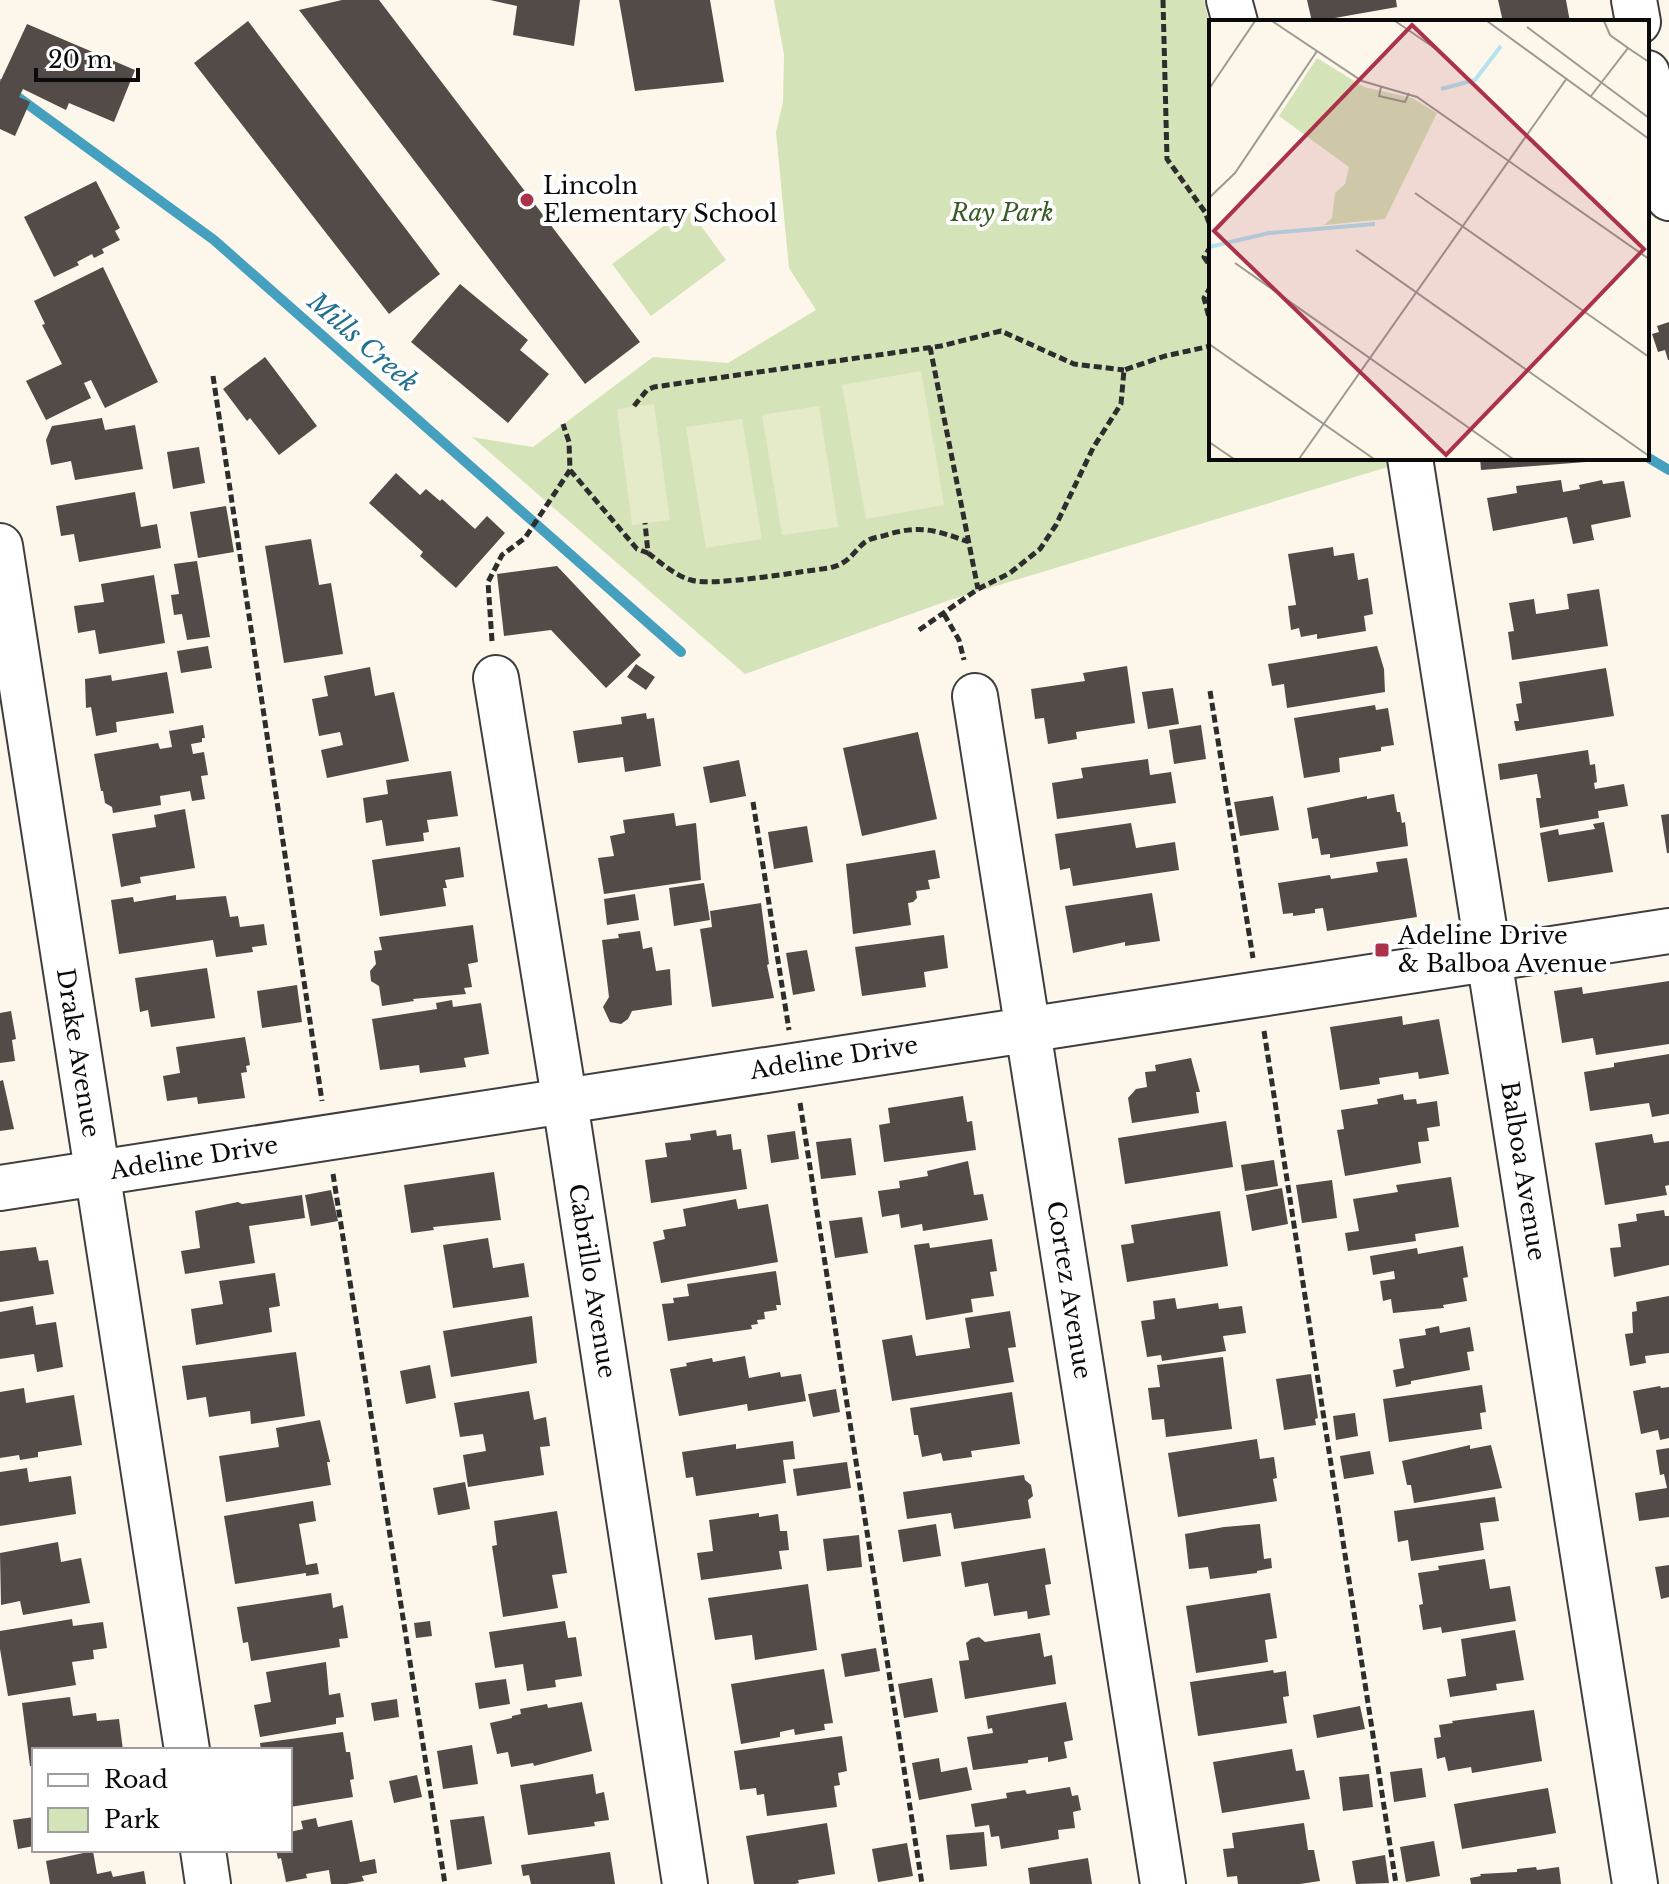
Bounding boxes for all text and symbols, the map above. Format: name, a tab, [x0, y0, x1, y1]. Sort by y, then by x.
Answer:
inset map	[1209, 20, 1649, 460]
scale bar	[36, 32, 138, 82]
text: 20 m	[48, 45, 113, 74]
place label: Lincoln Elementary School	[543, 171, 778, 228]
marker: Lincoln Elementary School	[518, 191, 536, 209]
park label: Ray Park	[949, 198, 1054, 227]
water label: Mills Creek	[301, 285, 425, 399]
place label: Adeline Drive & Balboa Avenue	[1397, 921, 1607, 978]
marker: Adeline Drive & Balboa Avenue	[1373, 941, 1391, 959]
street label: Drake Avenue	[51, 966, 106, 1140]
street label: Adeline Drive	[747, 1030, 920, 1085]
street label: Balboa Avenue	[1495, 1079, 1552, 1263]
street label: Adeline Drive	[107, 1130, 280, 1185]
street label: Cabrillo Avenue	[563, 1182, 622, 1380]
street label: Cortez Avenue	[1041, 1199, 1098, 1381]
legend	[32, 1748, 292, 1852]
text: Road	[104, 1765, 168, 1794]
text: Park	[104, 1805, 160, 1834]

